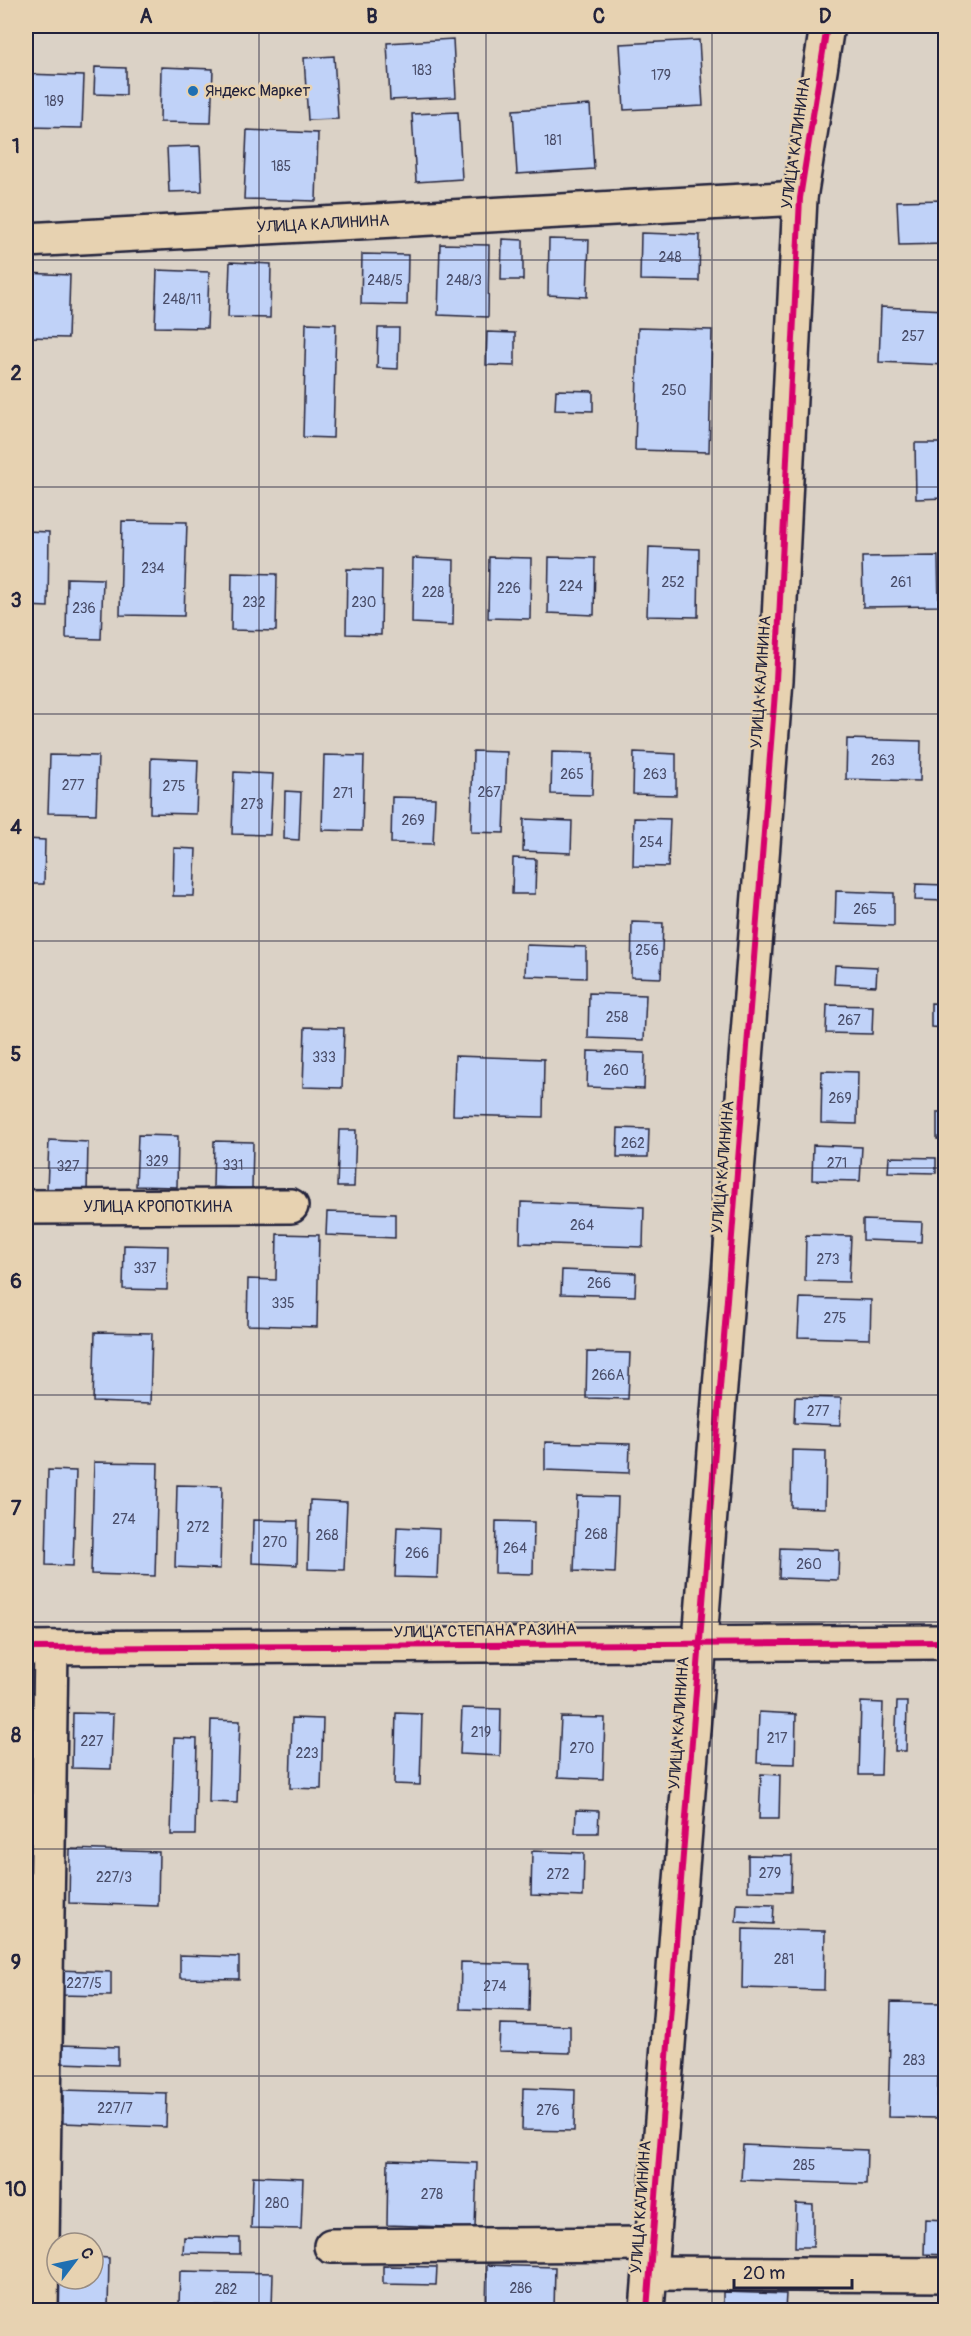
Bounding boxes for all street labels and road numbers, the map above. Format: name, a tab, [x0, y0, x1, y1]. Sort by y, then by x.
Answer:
street label: УЛИЦА КАЛИНИНА	[777, 76, 815, 210]
street label: УЛИЦА КАЛИНИНА	[256, 211, 390, 237]
street label: УЛИЦА КАЛИНИНА	[746, 615, 776, 749]
street label: УЛИЦА КАЛИНИНА	[707, 1100, 739, 1234]
street label: УЛИЦА КРОПОТКИНА	[83, 1197, 233, 1217]
street label: УЛИЦА СТЕПАНА РАЗИНА	[393, 1619, 577, 1643]
street label: УЛИЦА КАЛИНИНА	[664, 1656, 694, 1790]
street label: УЛИЦА КАЛИНИНА	[626, 2140, 656, 2274]

